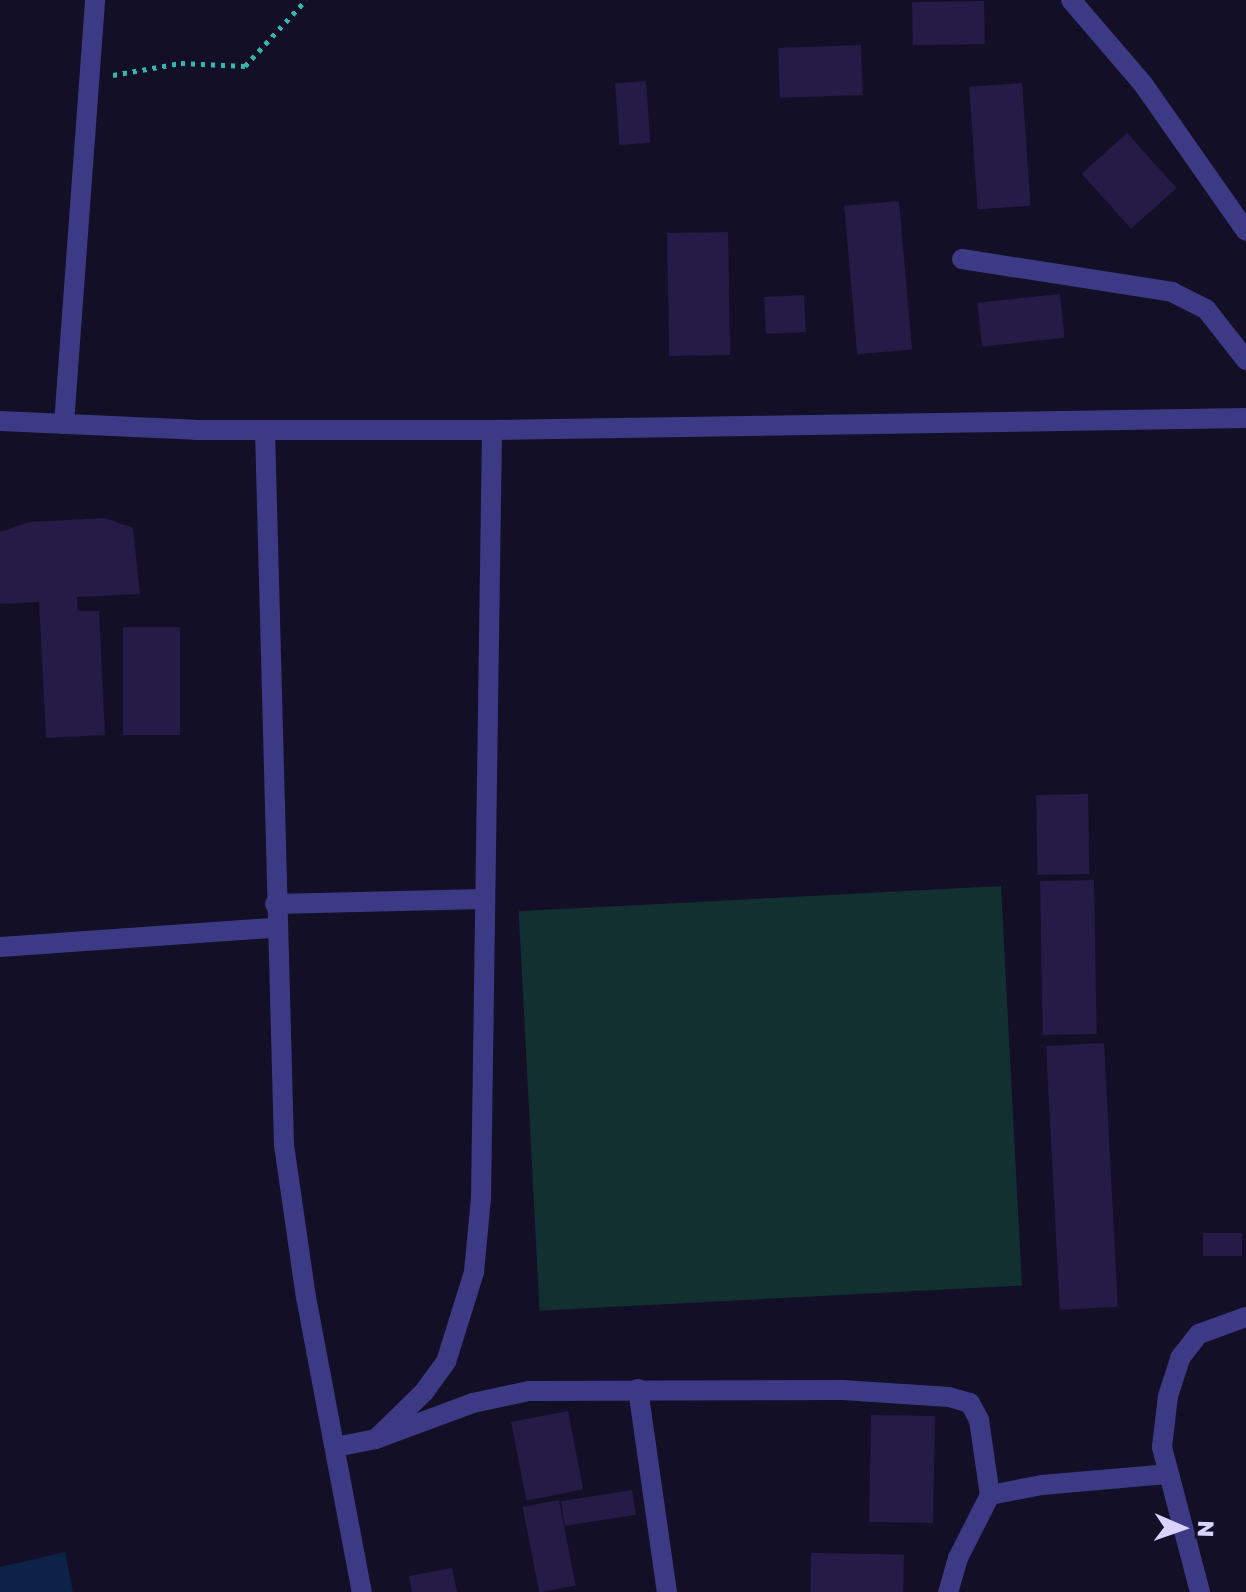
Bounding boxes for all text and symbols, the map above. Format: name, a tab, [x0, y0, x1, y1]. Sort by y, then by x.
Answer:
north arrow	[1142, 1488, 1222, 1568]
text: N	[1193, 1520, 1220, 1538]

